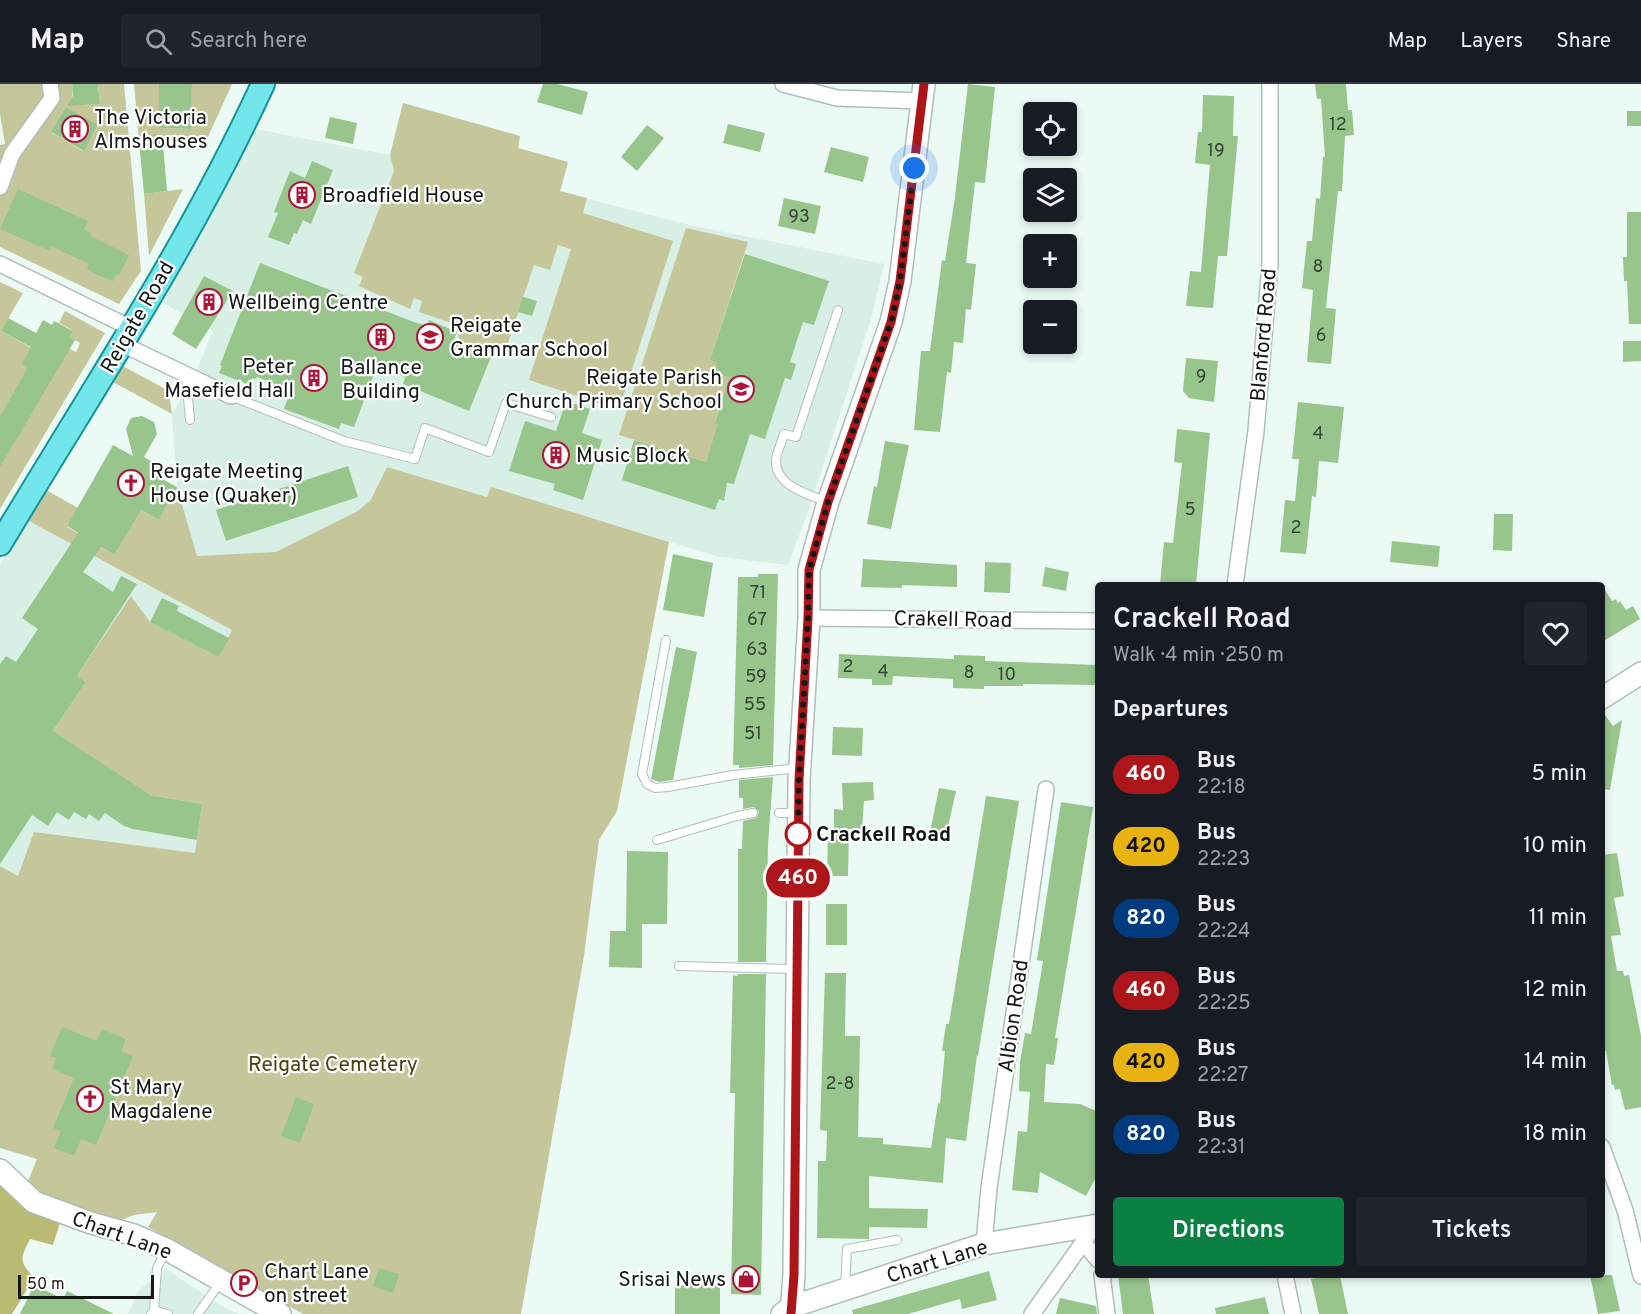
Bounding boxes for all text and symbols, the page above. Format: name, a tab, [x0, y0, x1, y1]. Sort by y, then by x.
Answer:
search box	[121, 14, 541, 68]
text: Map	[30, 23, 85, 59]
icon: search	[142, 25, 175, 58]
text: Search here	[190, 28, 307, 55]
text: Map	[1388, 28, 1427, 55]
text: Layers	[1460, 28, 1523, 55]
text: Share	[1556, 28, 1611, 55]
map controls	[1023, 102, 1077, 354]
button: locate	[1023, 102, 1077, 156]
place label: The Victoria Almshouses	[94, 105, 208, 156]
building icon: The Victoria Almshouses	[60, 114, 90, 144]
house number: 12	[1329, 114, 1347, 137]
house number: 19	[1207, 140, 1225, 163]
your location	[899, 153, 929, 183]
button: layers	[1023, 168, 1077, 222]
building icon: Broadfield House	[287, 180, 317, 210]
place label: Broadfield House	[322, 183, 484, 210]
house number: 93	[788, 206, 810, 229]
button: +	[1023, 234, 1077, 288]
house number: 8	[1313, 256, 1324, 279]
street label: Reigate Road	[95, 257, 181, 379]
street label: Blanford Road	[1245, 267, 1284, 403]
building icon: Wellbeing Centre	[194, 287, 224, 317]
place label: Wellbeing Centre	[228, 290, 388, 317]
button: −	[1023, 300, 1077, 354]
place label: Reigate Grammar School	[450, 313, 608, 364]
building icon: Ballance Building	[366, 322, 396, 352]
school or university icon: Reigate Grammar School	[415, 322, 445, 352]
house number: 6	[1316, 325, 1326, 348]
place label: Peter Masefield Hall	[164, 354, 294, 405]
place label: Ballance Building	[340, 355, 422, 406]
building icon: Peter Masefield Hall	[299, 363, 329, 393]
place label: Reigate Parish Church Primary School	[505, 365, 722, 416]
house number: 9	[1196, 366, 1206, 389]
school or university icon: Reigate Parish Church Primary School	[726, 374, 756, 404]
house number: 4	[1312, 423, 1324, 446]
building icon: Music Block	[541, 440, 571, 470]
place label: Music Block	[576, 443, 688, 470]
place label: Reigate Meeting House (Quaker)	[150, 459, 303, 510]
church icon: Reigate Meeting House (Quaker)	[116, 468, 146, 498]
house number: 5	[1184, 499, 1196, 522]
house number: 2	[1290, 517, 1302, 540]
house number: 71	[750, 582, 766, 605]
text: Crackell Road	[1113, 602, 1291, 638]
button: heart	[1524, 602, 1587, 665]
street label: Crakell Road	[893, 606, 1013, 635]
house number: 67	[747, 609, 767, 632]
house number: 63	[746, 639, 768, 662]
text: Walk · 4 min · 250 m	[1113, 643, 1284, 669]
house number: 2	[842, 656, 854, 679]
house number: 4	[877, 661, 889, 684]
house number: 8	[964, 662, 975, 685]
house number: 10	[998, 664, 1016, 687]
house number: 59	[745, 666, 767, 689]
house number: 55	[744, 694, 766, 717]
text: Departures	[1113, 697, 1229, 724]
house number: 51	[744, 723, 762, 746]
text: Bus	[1197, 748, 1236, 775]
text: 460	[1126, 761, 1166, 788]
text: 5 min	[1532, 761, 1587, 788]
text: 22:18	[1197, 775, 1246, 801]
text: Bus	[1197, 820, 1236, 847]
marker: Crackell Road	[785, 821, 811, 847]
place label: Crackell Road	[816, 822, 951, 849]
text: 420	[1126, 833, 1166, 860]
text: 10 min	[1523, 833, 1587, 860]
text: 22:23	[1197, 847, 1250, 873]
line badge: 460	[764, 858, 832, 898]
text: 460	[778, 865, 818, 892]
text: Bus	[1197, 892, 1236, 919]
text: 820	[1126, 905, 1166, 932]
text: 11 min	[1529, 905, 1587, 932]
text: 22:24	[1197, 919, 1250, 945]
street label: Albion Road	[993, 958, 1036, 1074]
text: Bus	[1197, 964, 1236, 991]
text: 460	[1126, 977, 1166, 1004]
text: 12 min	[1524, 977, 1587, 1004]
text: 22:25	[1197, 991, 1251, 1017]
text: Bus	[1197, 1036, 1236, 1063]
text: 420	[1126, 1049, 1166, 1076]
text: 14 min	[1524, 1049, 1587, 1076]
park label: Reigate Cemetery	[248, 1052, 418, 1079]
text: 22:27	[1197, 1063, 1248, 1089]
house number: 2-8	[825, 1073, 855, 1096]
place label: St Mary Magdalene	[110, 1075, 213, 1126]
church icon: St Mary Magdalene	[75, 1084, 105, 1114]
text: Bus	[1197, 1108, 1236, 1135]
text: 820	[1126, 1121, 1166, 1148]
text: 18 min	[1524, 1121, 1587, 1148]
text: 22:31	[1197, 1135, 1245, 1161]
button: Directions	[1113, 1197, 1344, 1266]
button: Tickets	[1356, 1197, 1587, 1266]
street label: Chart Lane	[68, 1206, 175, 1267]
street label: Chart Lane	[883, 1234, 991, 1291]
place label: Chart Lane on street	[264, 1259, 369, 1310]
shop icon: Srisai News	[731, 1264, 761, 1294]
place label: Srisai News	[618, 1267, 726, 1294]
parking icon: Chart Lane on street	[229, 1268, 259, 1298]
scale bar	[18, 1272, 154, 1300]
text: 50 m	[27, 1275, 65, 1295]

